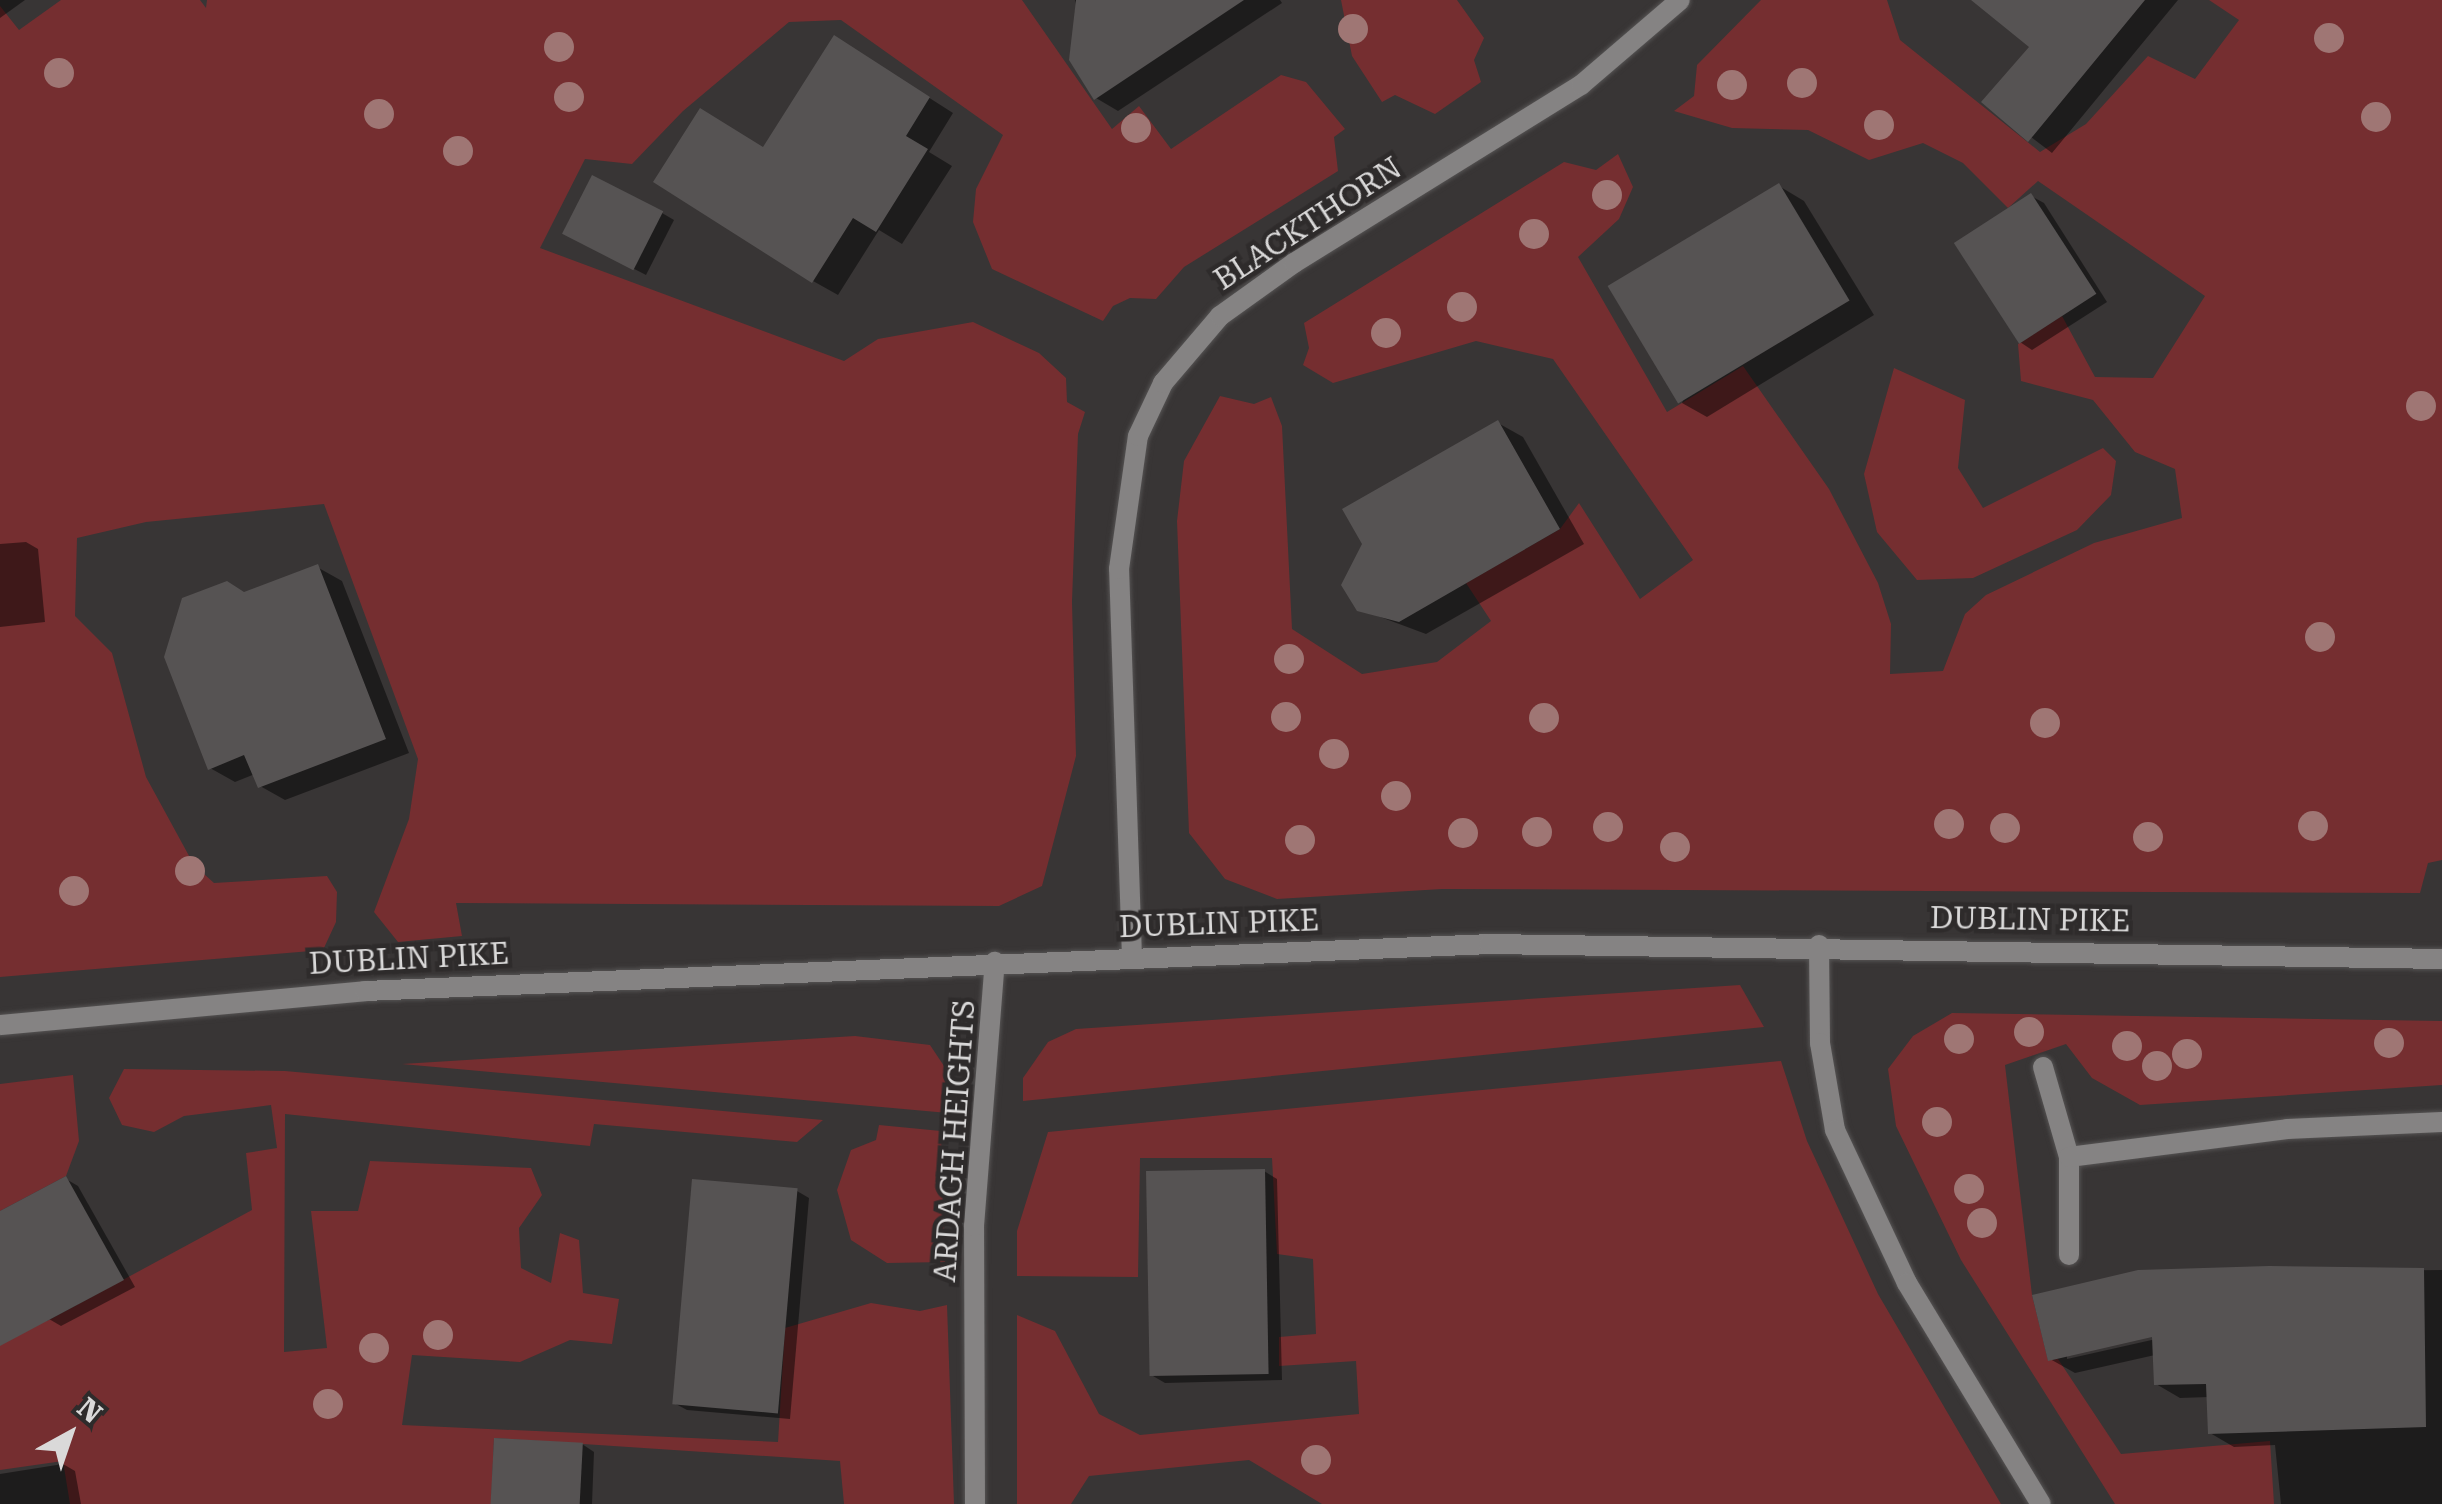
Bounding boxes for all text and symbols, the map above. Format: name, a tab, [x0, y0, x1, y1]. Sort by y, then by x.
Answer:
street label: BLACKTHORN	[1208, 150, 1408, 298]
street label: DUBLIN PIKE	[1930, 900, 2130, 940]
street label: DUBLIN PIKE	[1118, 903, 1320, 945]
street label: DUBLIN PIKE	[308, 936, 510, 982]
street label: ARDAGH HEIGHTS	[927, 999, 983, 1283]
north arrow	[20, 1384, 120, 1484]
text: N	[71, 1391, 108, 1430]

